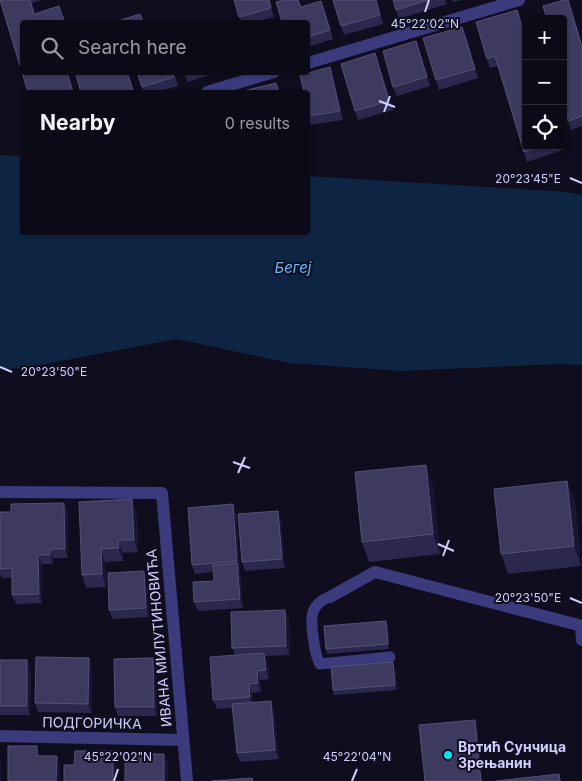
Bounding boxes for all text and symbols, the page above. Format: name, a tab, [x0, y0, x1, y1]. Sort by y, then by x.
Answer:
map controls	[522, 15, 567, 150]
button: +	[522, 15, 567, 60]
text: 45°22'02"N	[391, 16, 459, 31]
search box	[20, 20, 310, 75]
icon: search	[38, 34, 66, 62]
text: Search here	[78, 36, 187, 59]
button: −	[522, 60, 567, 105]
button: locate	[522, 105, 567, 150]
text: Nearby	[40, 110, 115, 135]
text: 0 results	[225, 113, 290, 133]
text: 20°23'45"E	[495, 171, 561, 186]
water label: Бегеј	[275, 258, 312, 277]
text: 20°23'50"E	[21, 364, 87, 379]
street label: ИВАНА МИЛУТИНОВИЋА	[142, 548, 175, 728]
text: 20°23'50"E	[495, 590, 561, 605]
street label: ПОДГОРИЧКА	[42, 713, 142, 732]
place label: Вртић Сунчица Зрењанин	[458, 738, 566, 771]
text: 45°22'02"N	[84, 749, 152, 764]
text: 45°22'04"N	[323, 749, 391, 764]
marker: Вртић Сунчица Зрењанин	[442, 749, 454, 761]

